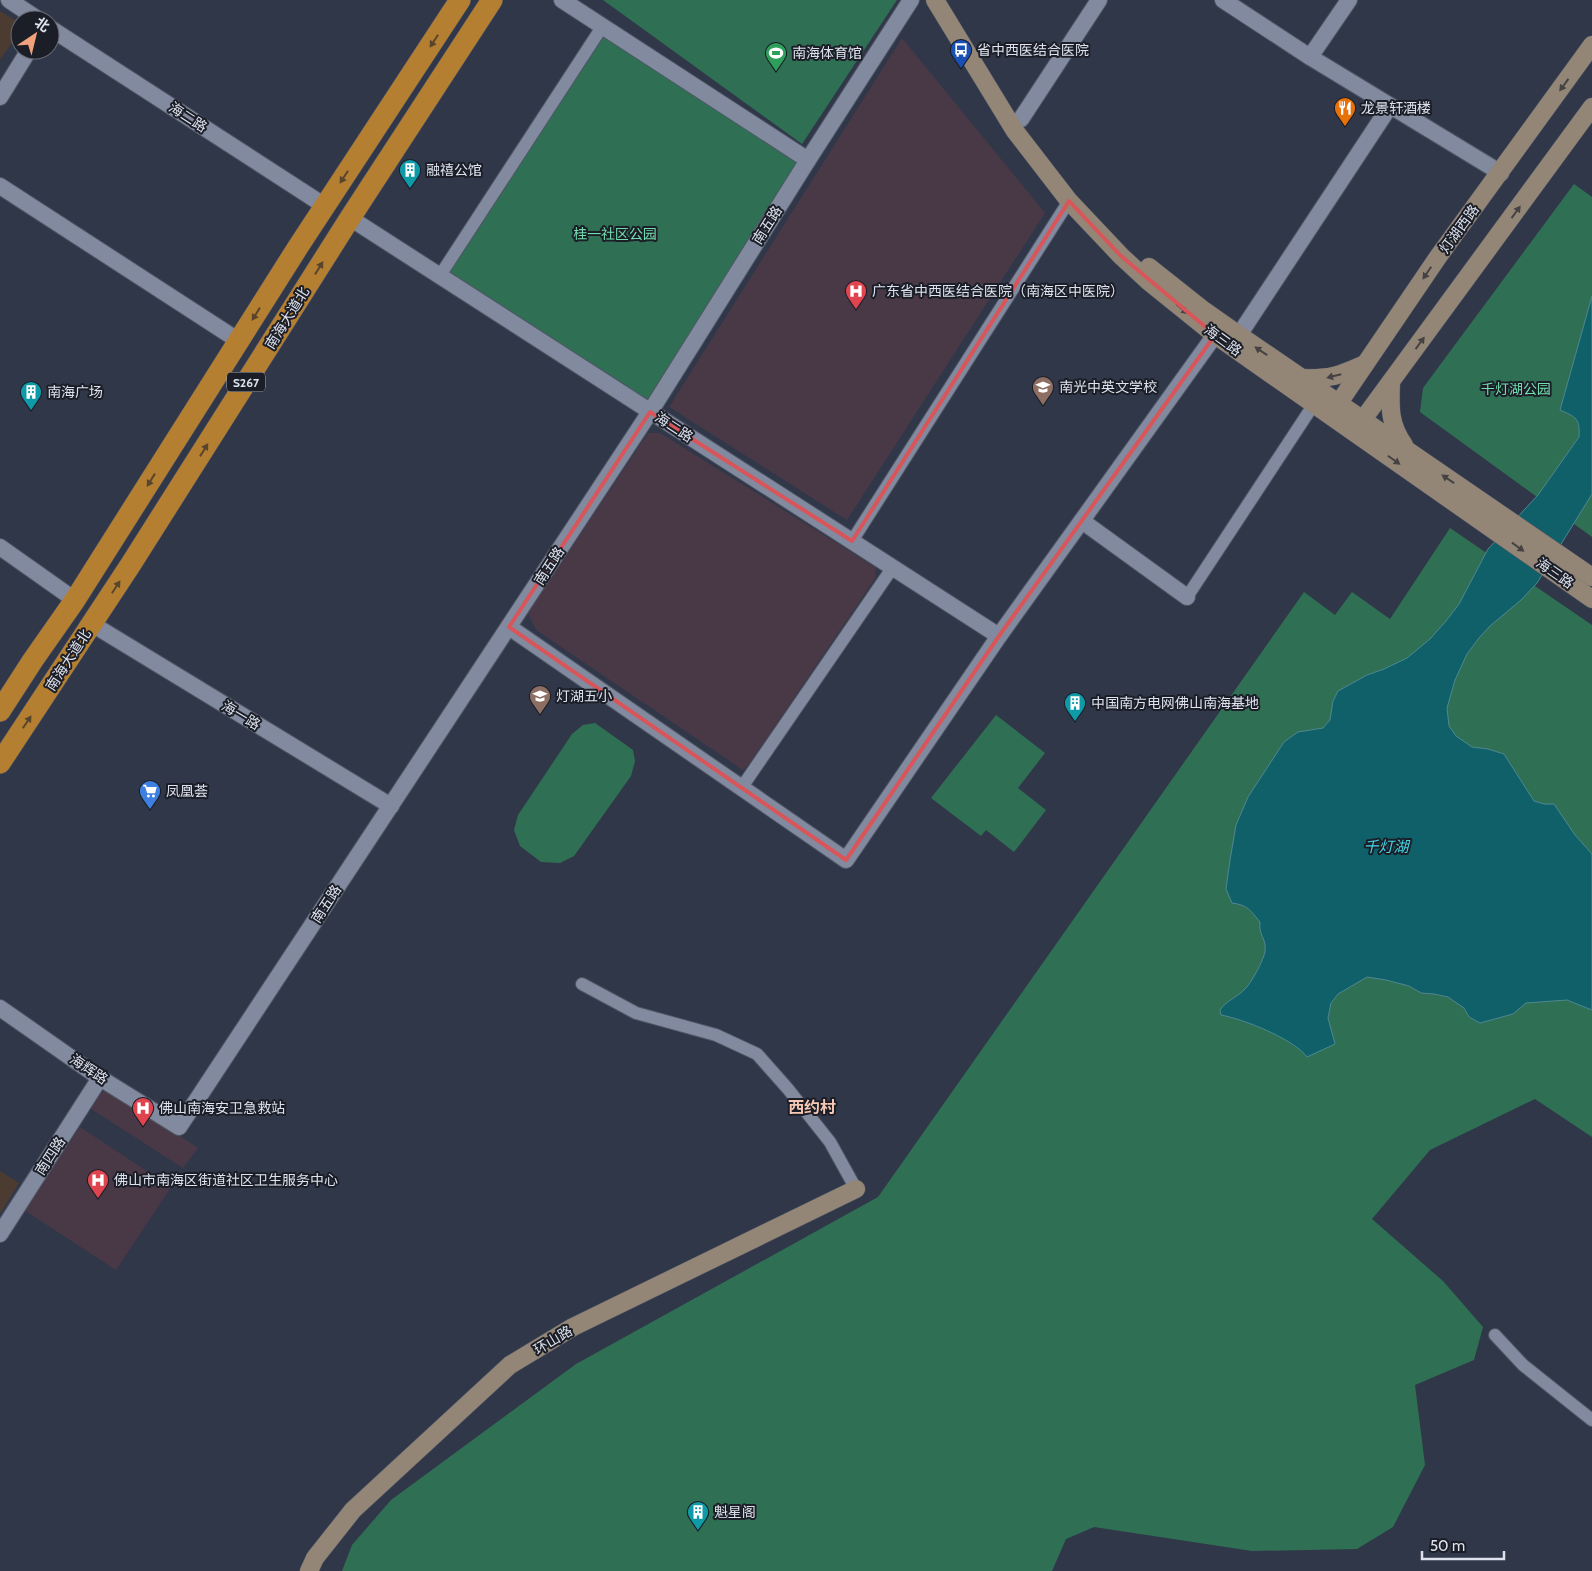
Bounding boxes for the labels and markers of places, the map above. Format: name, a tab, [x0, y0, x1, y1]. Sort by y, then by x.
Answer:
bus stop icon: 省中西医结合医院	[949, 38, 973, 69]
sports icon: 南海体育馆	[764, 41, 788, 72]
place label: 省中西医结合医院	[977, 41, 1089, 59]
place label: 南海体育馆	[792, 44, 862, 62]
restaurant icon: 龙景轩酒楼	[1333, 96, 1357, 127]
place label: 龙景轩酒楼	[1361, 99, 1431, 117]
building icon: 融禧公馆	[398, 158, 422, 189]
place label: 融禧公馆	[426, 161, 482, 179]
hospital icon: 广东省中西医结合医院（南海区中医院）	[844, 279, 868, 310]
place label: 广东省中西医结合医院（南海区中医院）	[872, 282, 1124, 300]
school or university icon: 南光中英文学校	[1031, 375, 1055, 406]
place label: 南光中英文学校	[1059, 378, 1157, 396]
building icon: 南海广场	[19, 380, 43, 411]
place label: 南海广场	[47, 383, 103, 401]
school or university icon: 灯湖五小	[528, 684, 552, 715]
place label: 灯湖五小	[556, 687, 612, 705]
building icon: 中国南方电网佛山南海基地	[1063, 691, 1087, 722]
place label: 中国南方电网佛山南海基地	[1091, 694, 1259, 712]
supermarket icon: 凤凰荟	[138, 779, 162, 810]
place label: 凤凰荟	[166, 782, 208, 800]
hospital icon: 佛山南海安卫急救站	[131, 1096, 155, 1127]
place label: 佛山南海安卫急救站	[159, 1099, 285, 1117]
hospital icon: 佛山市南海区街道社区卫生服务中心	[86, 1168, 110, 1199]
place label: 佛山市南海区街道社区卫生服务中心	[114, 1171, 338, 1189]
building icon: 魁星阁	[686, 1500, 710, 1531]
place label: 魁星阁	[714, 1503, 756, 1521]

